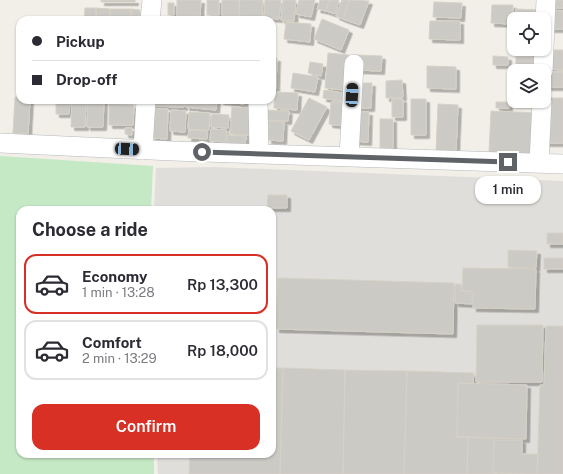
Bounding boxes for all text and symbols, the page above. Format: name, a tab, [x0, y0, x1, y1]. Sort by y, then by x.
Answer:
map controls	[507, 12, 551, 108]
button: locate	[507, 12, 551, 56]
text: Pickup	[56, 33, 105, 50]
button: layers	[507, 64, 551, 108]
text: Drop-off	[56, 71, 117, 88]
car	[345, 83, 359, 107]
car	[115, 142, 139, 156]
route start	[193, 143, 211, 161]
route end	[499, 153, 517, 171]
callout: 1 min	[475, 176, 541, 204]
text: 1 min	[493, 182, 523, 197]
text: Choose a ride	[32, 219, 148, 240]
icon: car	[34, 266, 70, 302]
text: Economy	[82, 268, 147, 285]
text: Rp 13,300	[187, 276, 258, 293]
text: 1 min · 13:28	[82, 285, 155, 300]
icon: car	[34, 332, 70, 368]
text: Comfort	[82, 334, 142, 351]
text: Rp 18,000	[187, 342, 258, 359]
text: 2 min · 13:29	[82, 351, 157, 366]
button: Confirm	[32, 404, 260, 450]

